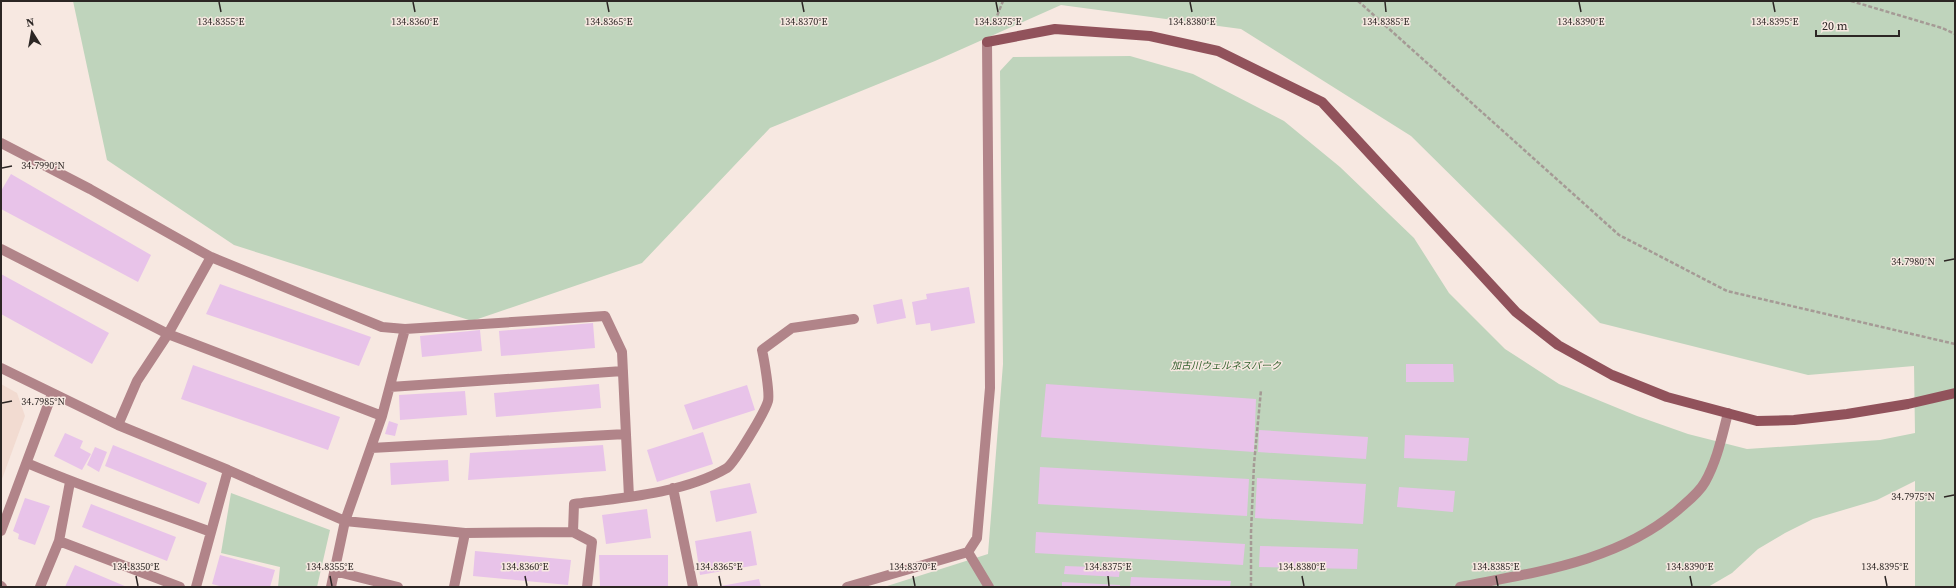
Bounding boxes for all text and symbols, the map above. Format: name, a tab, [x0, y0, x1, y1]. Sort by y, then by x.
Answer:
north arrow	[12, 12, 52, 52]
scale bar	[1816, 12, 1899, 38]
text: N	[25, 15, 36, 31]
text: 134.8355°E	[197, 15, 245, 28]
text: 134.8360°E	[391, 15, 439, 28]
text: 134.8365°E	[585, 15, 633, 28]
text: 134.8370°E	[780, 15, 828, 28]
text: 134.8375°E	[974, 15, 1022, 28]
text: 134.8380°E	[1168, 15, 1216, 28]
text: 134.8385°E	[1362, 15, 1410, 28]
text: 134.8390°E	[1557, 15, 1605, 28]
text: 134.8395°E	[1751, 15, 1799, 28]
text: 20 m	[1822, 18, 1848, 34]
text: 34.7990°N	[21, 159, 65, 172]
text: 34.7980°N	[1891, 255, 1935, 268]
park label: 加古川ウェルネスパーク	[1171, 359, 1282, 372]
text: 34.7985°N	[21, 395, 65, 408]
text: 34.7975°N	[1891, 490, 1935, 503]
text: 134.8350°E	[112, 560, 160, 573]
text: 134.8355°E	[306, 560, 354, 573]
text: 134.8360°E	[501, 560, 549, 573]
text: 134.8365°E	[695, 560, 743, 573]
text: 134.8370°E	[889, 560, 937, 573]
text: 134.8375°E	[1084, 560, 1132, 573]
text: 134.8380°E	[1278, 560, 1326, 573]
text: 134.8385°E	[1472, 560, 1520, 573]
text: 134.8390°E	[1666, 560, 1714, 573]
text: 134.8395°E	[1861, 560, 1909, 573]

